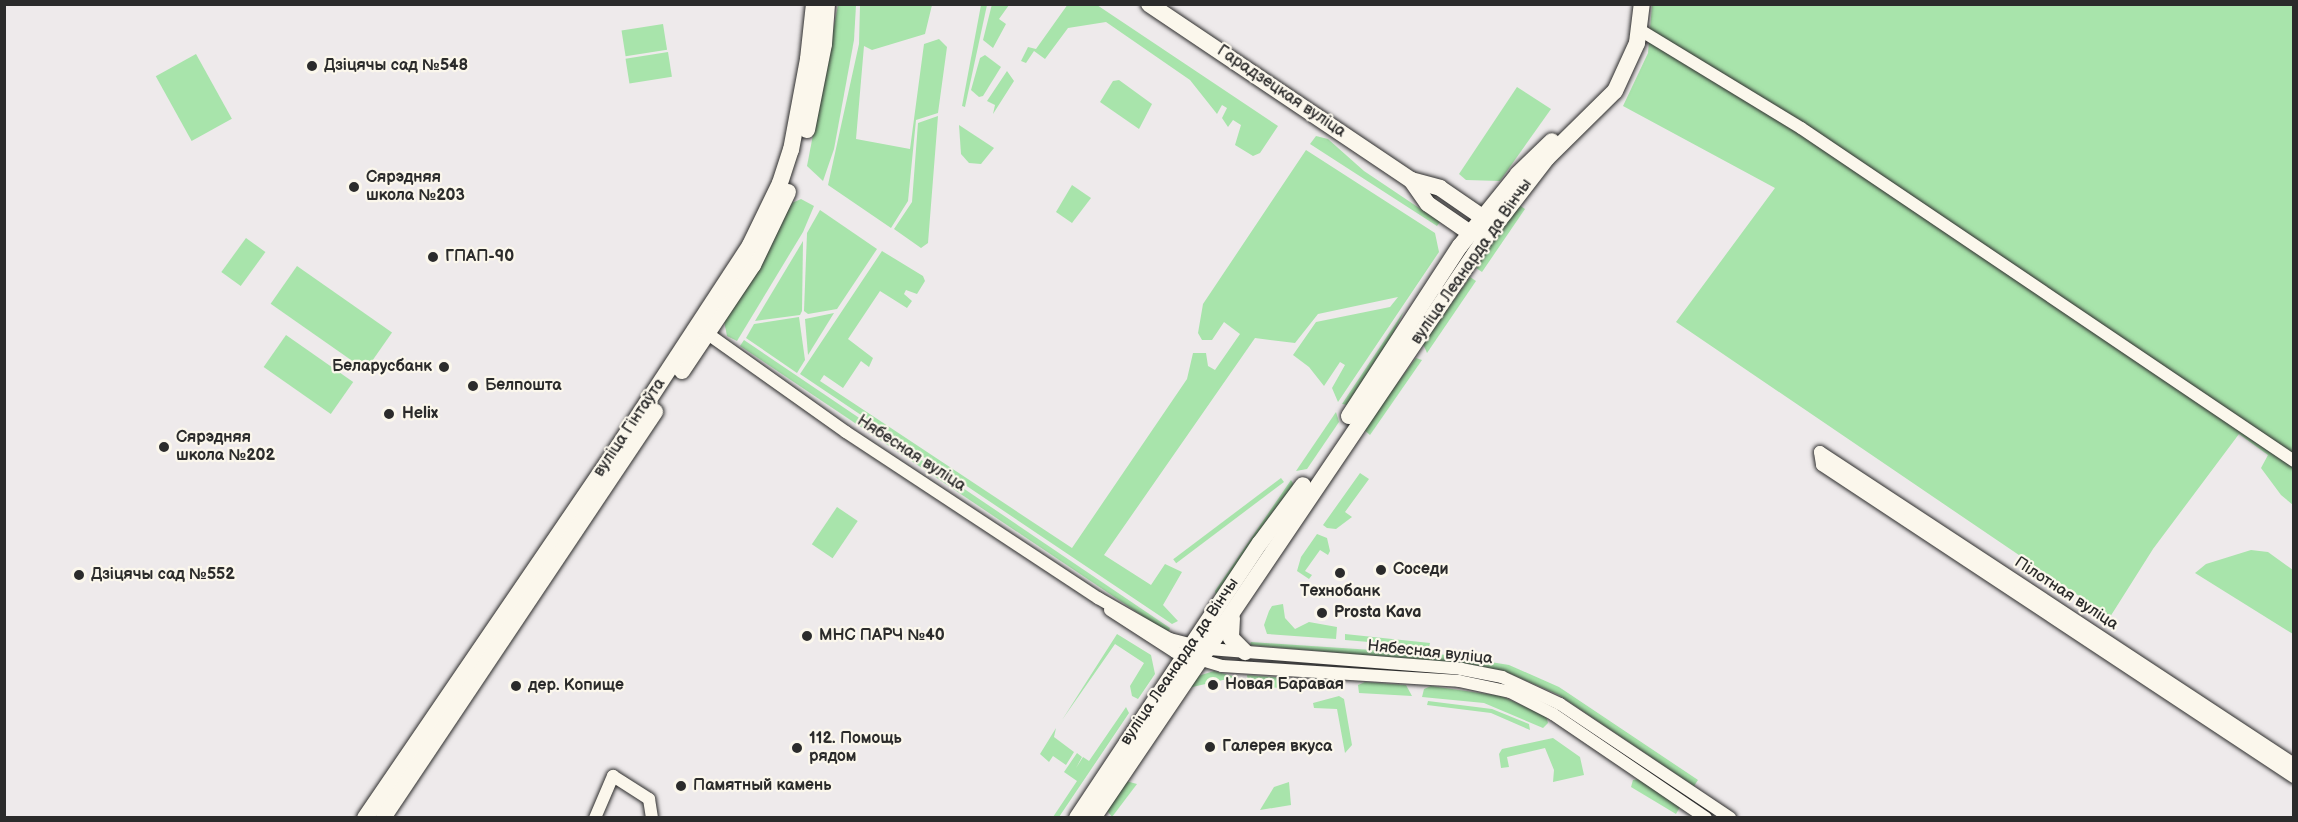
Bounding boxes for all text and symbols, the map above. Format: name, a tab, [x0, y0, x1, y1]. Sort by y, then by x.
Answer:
street label: Гарадзецкая вуліца	[1213, 42, 1349, 142]
place label: Дзіцячы сад №548	[324, 56, 468, 76]
marker: Дзіцячы сад №548	[305, 59, 319, 73]
place label: Сярэдняя школа №203	[366, 168, 465, 206]
street label: вуліца Леанарда да Вінчы	[1407, 176, 1537, 348]
marker: Сярэдняя школа №203	[347, 180, 361, 194]
place label: ГПАП-90	[445, 247, 514, 267]
marker: ГПАП-90	[426, 250, 440, 264]
place label: Беларусбанк	[332, 357, 432, 377]
marker: Беларусбанк	[437, 360, 451, 374]
street label: вуліца Гінтаўта	[590, 375, 670, 481]
place label: Белпошта	[485, 376, 562, 396]
marker: Белпошта	[466, 379, 480, 393]
place label: Helix	[402, 404, 438, 424]
marker: Helix	[380, 405, 398, 423]
street label: Нябесная вуліца	[853, 412, 969, 496]
place label: Сярэдняя школа №202	[176, 428, 275, 466]
marker: Сярэдняя школа №202	[157, 440, 171, 454]
street label: Пілотная вуліца	[2011, 553, 2121, 635]
place label: Соседи	[1393, 560, 1448, 580]
marker: Соседи	[1374, 563, 1388, 577]
place label: Дзіцячы сад №552	[91, 565, 235, 585]
marker: Технобанк	[1333, 566, 1347, 580]
marker: Дзіцячы сад №552	[72, 568, 86, 582]
street label: вуліца Леанарда да Вінчы	[1117, 575, 1243, 749]
place label: Технобанк	[1300, 582, 1380, 602]
place label: Prosta Kava	[1334, 603, 1421, 623]
marker: Prosta Kava	[1315, 606, 1329, 620]
place label: МНС ПАРЧ №40	[819, 626, 945, 646]
marker: МНС ПАРЧ №40	[800, 629, 814, 643]
street label: Нябесная вуліца	[1367, 637, 1493, 669]
place label: Новая Баравая	[1225, 675, 1344, 695]
place label: дер. Копище	[528, 676, 624, 696]
marker: Новая Баравая	[1206, 678, 1220, 692]
marker: дер. Копище	[509, 679, 523, 693]
place label: 112. Помощь рядом	[809, 729, 902, 767]
place label: Галерея вкуса	[1222, 737, 1332, 757]
marker: Галерея вкуса	[1203, 740, 1217, 754]
marker: 112. Помощь рядом	[790, 741, 804, 755]
place label: Памятный камень	[693, 776, 831, 796]
marker: Памятный камень	[674, 779, 688, 793]

